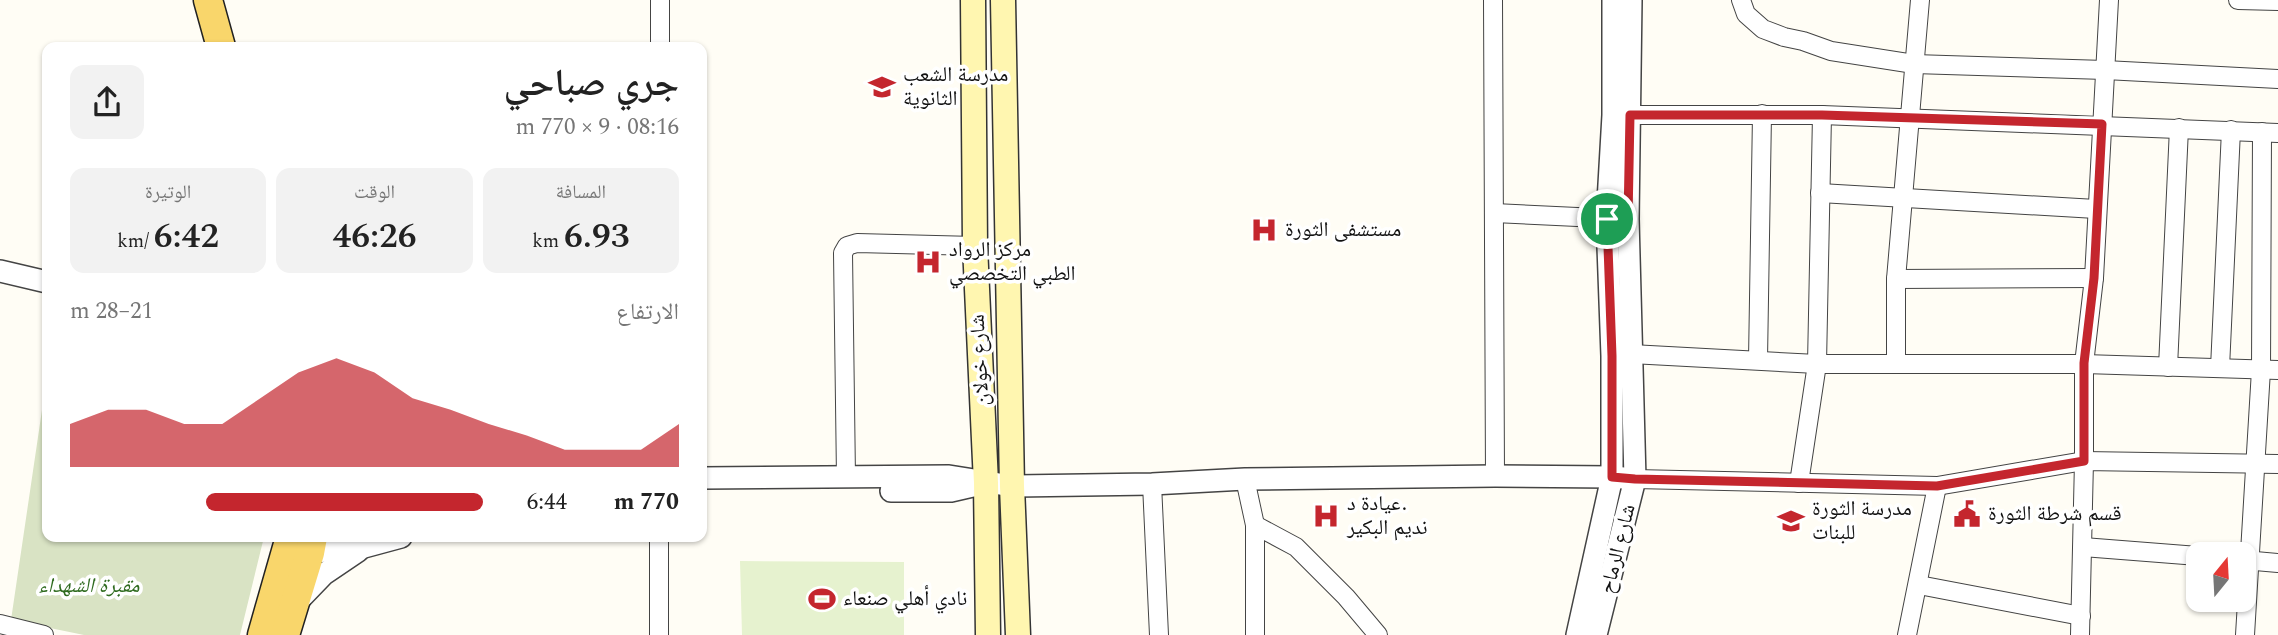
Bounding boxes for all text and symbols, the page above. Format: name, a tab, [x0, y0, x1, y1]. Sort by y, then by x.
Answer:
text: جري صباحي	[504, 55, 679, 113]
place label: مدرسة الشعب الثانوية	[903, 59, 1008, 115]
button: share	[70, 65, 144, 139]
school or university icon: مدرسة الشعب الثانوية	[867, 72, 897, 102]
text: 08:16 · 9 × 770 m	[515, 110, 679, 145]
text: الوتيرة	[145, 178, 191, 207]
text: الوقت	[354, 178, 395, 207]
text: المسافة	[556, 178, 606, 207]
pin	[1577, 189, 1637, 249]
icon: arrive	[1588, 200, 1626, 238]
text: 6:42	[154, 210, 219, 263]
text: 46:26	[332, 210, 417, 263]
text: 6.93	[564, 210, 629, 263]
place label: مستشفى الثورة	[1285, 214, 1401, 246]
hospital icon: مستشفى الثورة	[1249, 215, 1279, 245]
text: /km	[117, 227, 154, 256]
text: km	[532, 227, 564, 256]
place label: مركز الرواد الطبي التخصصي	[949, 234, 1076, 290]
hospital icon: مركز الرواد الطبي التخصصي	[913, 247, 943, 277]
text: 21–28 m	[70, 294, 153, 329]
text: الارتفاع	[616, 295, 679, 330]
street label: شارع خولان	[962, 313, 998, 407]
text: 6:44	[527, 485, 567, 520]
text: 770 m	[614, 485, 679, 520]
place label: عيادة د. نديم البكير	[1346, 488, 1428, 544]
place label: مدرسة الثورة للبنات	[1812, 493, 1912, 549]
place label: قسم شرطة الثورة	[1988, 498, 2122, 530]
public building icon: قسم شرطة الثورة	[1952, 499, 1982, 529]
hospital icon: عيادة د. نديم البكير	[1311, 501, 1341, 531]
street label: شارع الرماح	[1591, 501, 1645, 597]
school or university icon: مدرسة الثورة للبنات	[1776, 506, 1806, 536]
north arrow	[2186, 542, 2256, 612]
map controls	[2186, 542, 2256, 612]
park label: مقبرة الشهداء	[38, 570, 140, 602]
place label: نادي أهلي صنعاء	[843, 583, 967, 615]
sports icon: نادي أهلي صنعاء	[807, 584, 837, 614]

